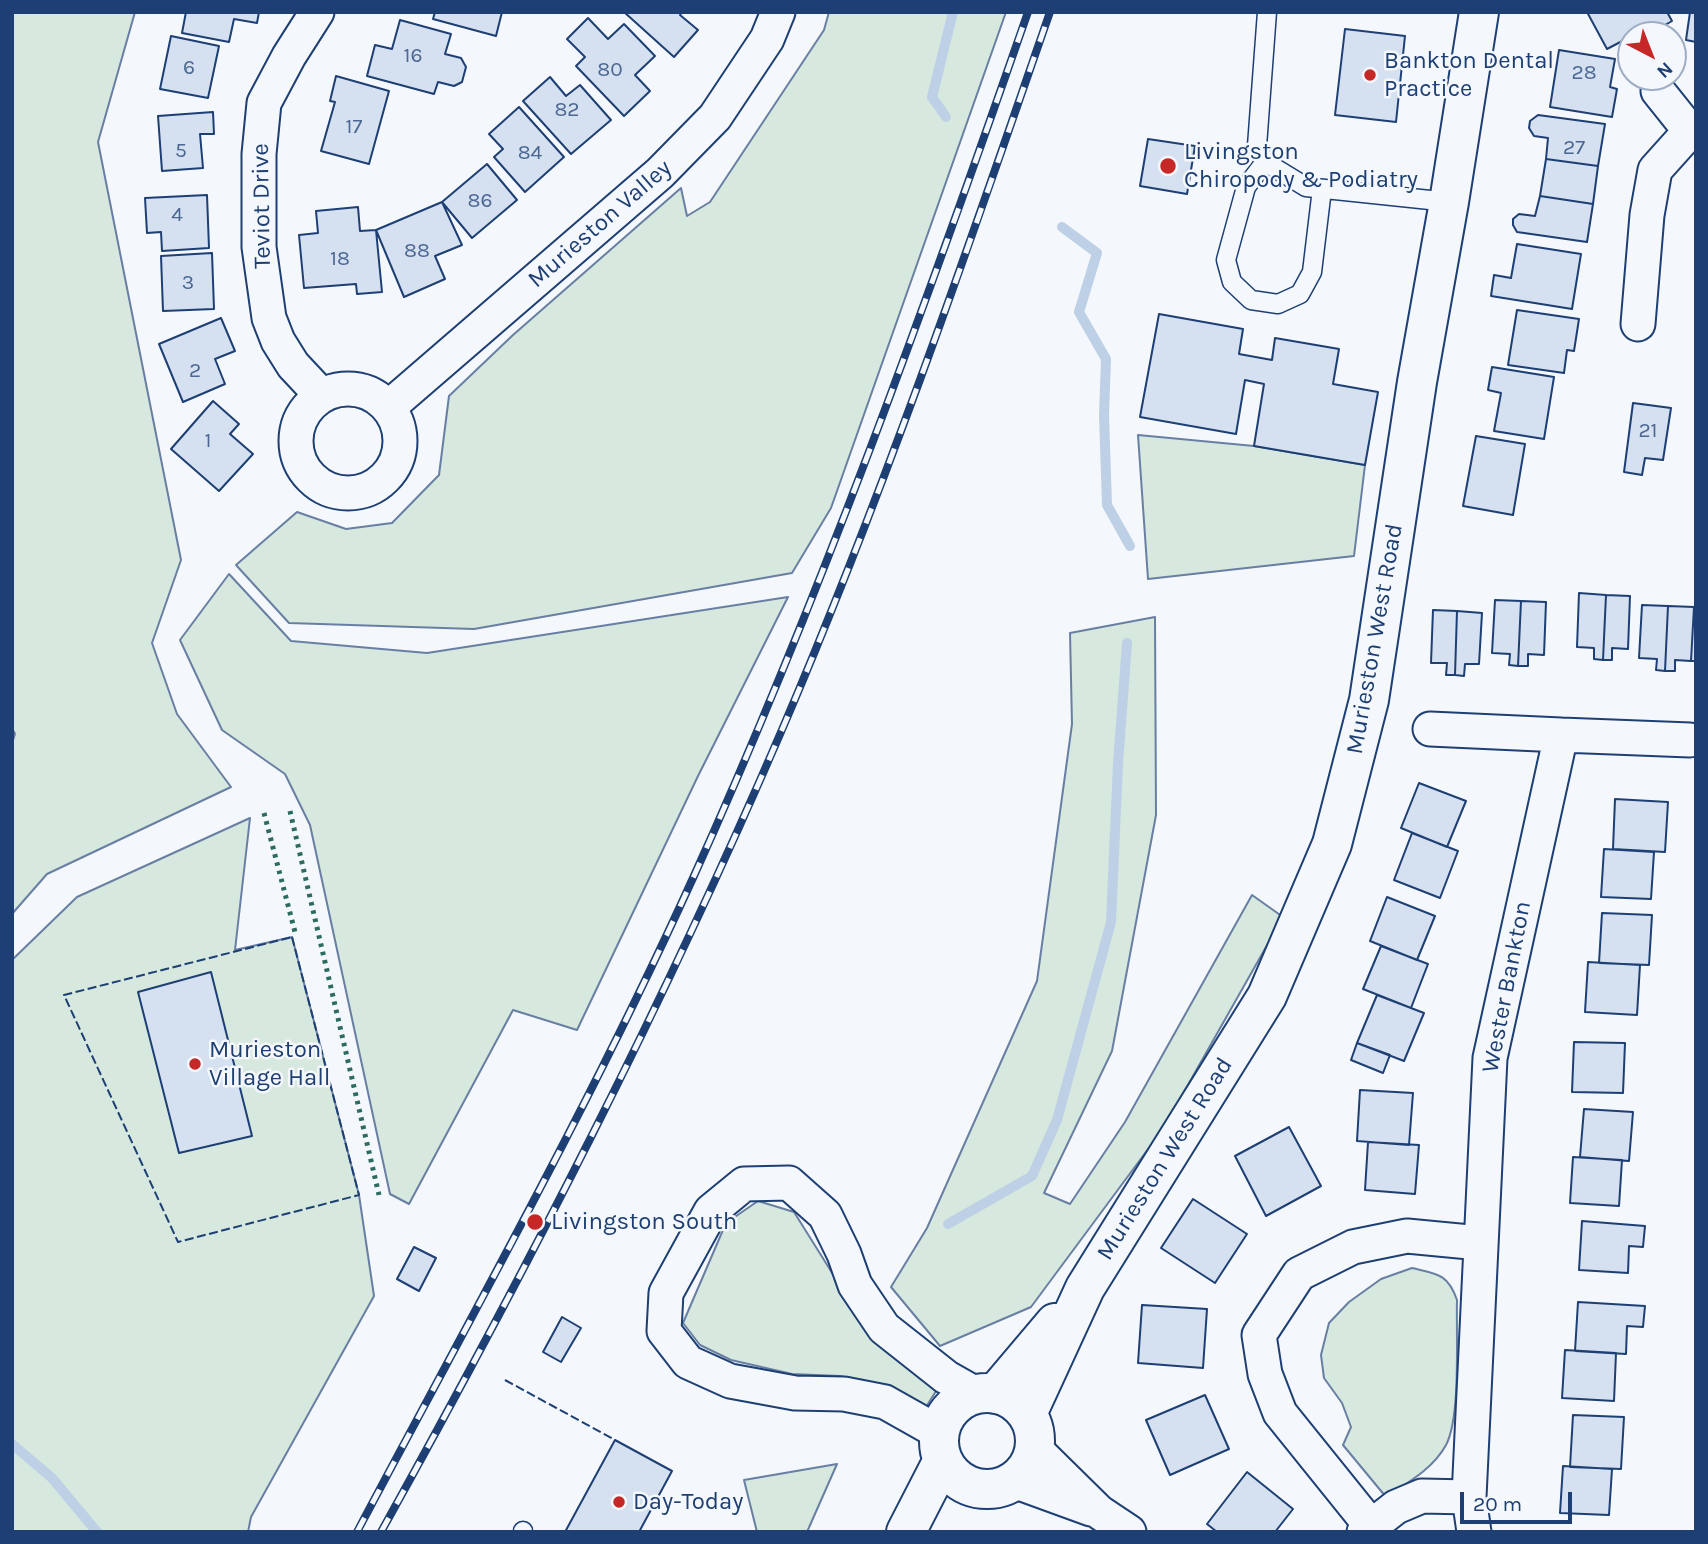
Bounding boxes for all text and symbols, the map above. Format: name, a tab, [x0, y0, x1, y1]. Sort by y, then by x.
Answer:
north arrow	[1617, 21, 1687, 91]
house number: 16	[404, 43, 422, 69]
place label: Bankton Dental Practice	[1384, 47, 1554, 103]
house number: 6	[183, 55, 195, 81]
house number: 80	[597, 57, 623, 83]
text: N	[1652, 57, 1677, 83]
house number: 28	[1571, 60, 1597, 86]
marker: Bankton Dental Practice	[1362, 67, 1378, 83]
house number: 82	[554, 97, 580, 123]
house number: 17	[346, 114, 362, 140]
house number: 27	[1563, 135, 1585, 161]
house number: 5	[175, 138, 187, 164]
place label: Livingston Chiropody & Podiatry	[1184, 138, 1418, 194]
house number: 84	[518, 140, 542, 166]
street label: Teviot Drive	[247, 143, 277, 269]
street label: Murieston Valley	[522, 154, 678, 294]
marker: Livingston Chiropody & Podiatry	[1158, 156, 1178, 176]
house number: 86	[468, 188, 492, 214]
house number: 4	[171, 202, 183, 228]
house number: 88	[404, 238, 430, 264]
house number: 18	[330, 246, 350, 272]
house number: 3	[182, 270, 194, 296]
house number: 2	[189, 358, 201, 384]
house number: 21	[1638, 418, 1658, 444]
house number: 1	[205, 428, 211, 454]
street label: Murieston West Road	[1341, 522, 1409, 756]
street label: Wester Bankton	[1476, 899, 1538, 1075]
place label: Murieston Village Hall	[209, 1036, 331, 1092]
street label: Murieston West Road	[1091, 1052, 1239, 1266]
marker: Murieston Village Hall	[187, 1056, 203, 1072]
place label: Livingston South	[551, 1208, 737, 1236]
marker: Livingston South	[525, 1212, 545, 1232]
scale bar	[1463, 1478, 1575, 1522]
place label: Day-Today	[633, 1488, 743, 1516]
text: 20 m	[1473, 1492, 1522, 1516]
marker: Day-Today	[611, 1494, 627, 1510]

